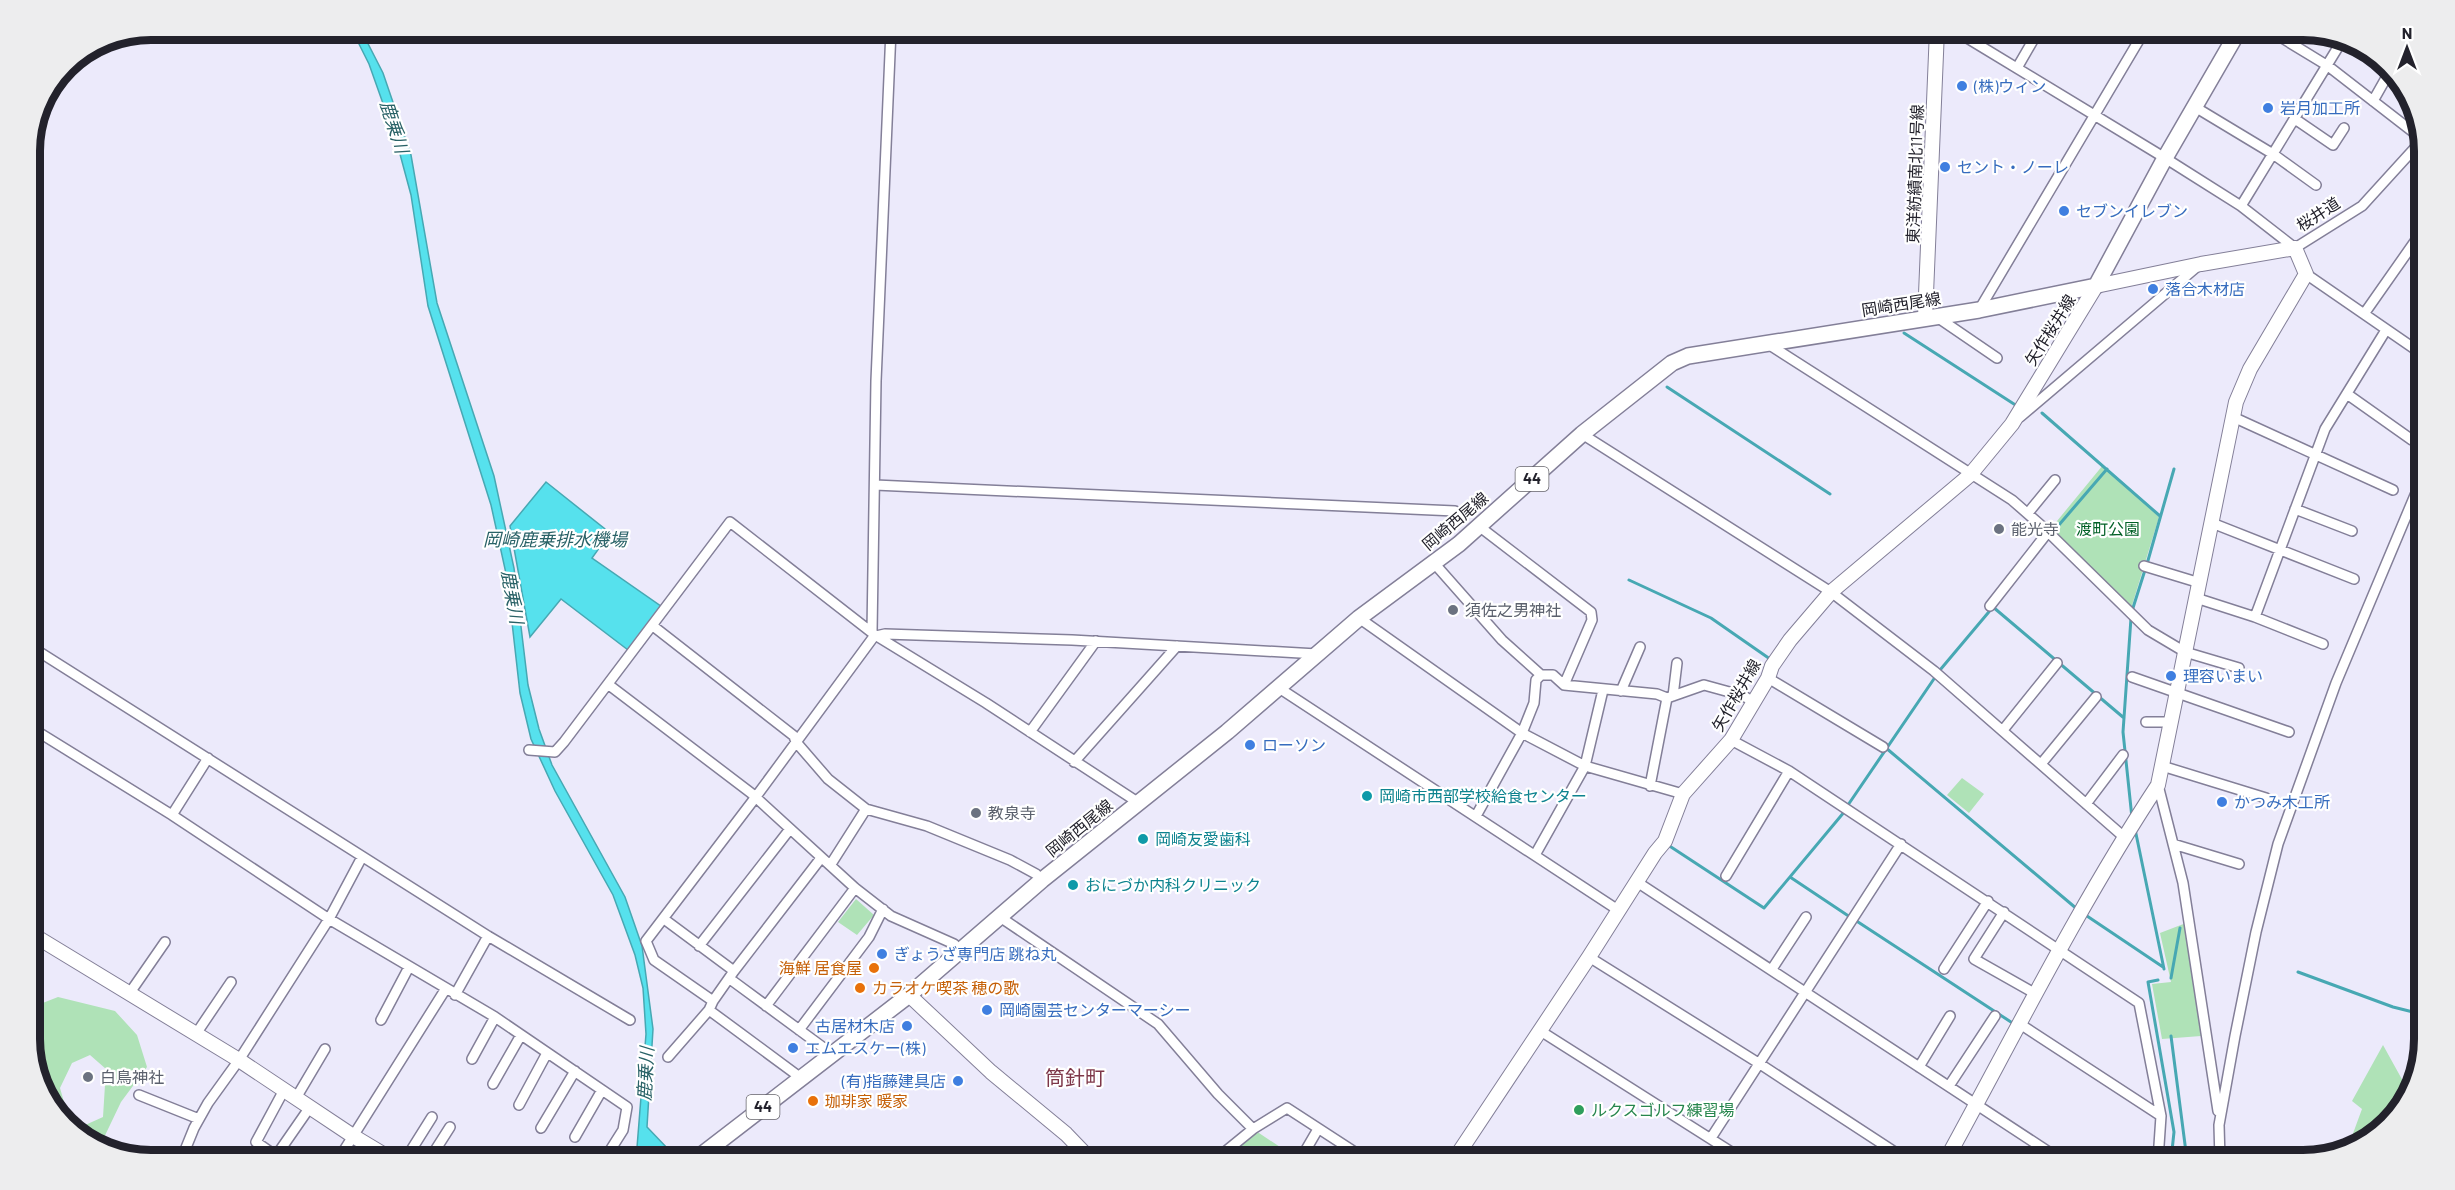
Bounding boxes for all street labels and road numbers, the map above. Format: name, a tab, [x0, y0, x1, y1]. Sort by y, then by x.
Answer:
street label: 東洋紡績南北11号線	[1903, 104, 1926, 244]
street label: 桜井道	[2292, 193, 2343, 235]
street label: 岡崎西尾線	[1860, 288, 1942, 319]
street label: 矢作桜井線	[2020, 291, 2079, 369]
road number: 44	[1516, 467, 1549, 491]
street label: 岡崎西尾線	[1418, 488, 1491, 554]
street label: 矢作桜井線	[1707, 655, 1764, 734]
street label: 岡崎西尾線	[1042, 795, 1116, 860]
road number: 44	[746, 1095, 780, 1119]

